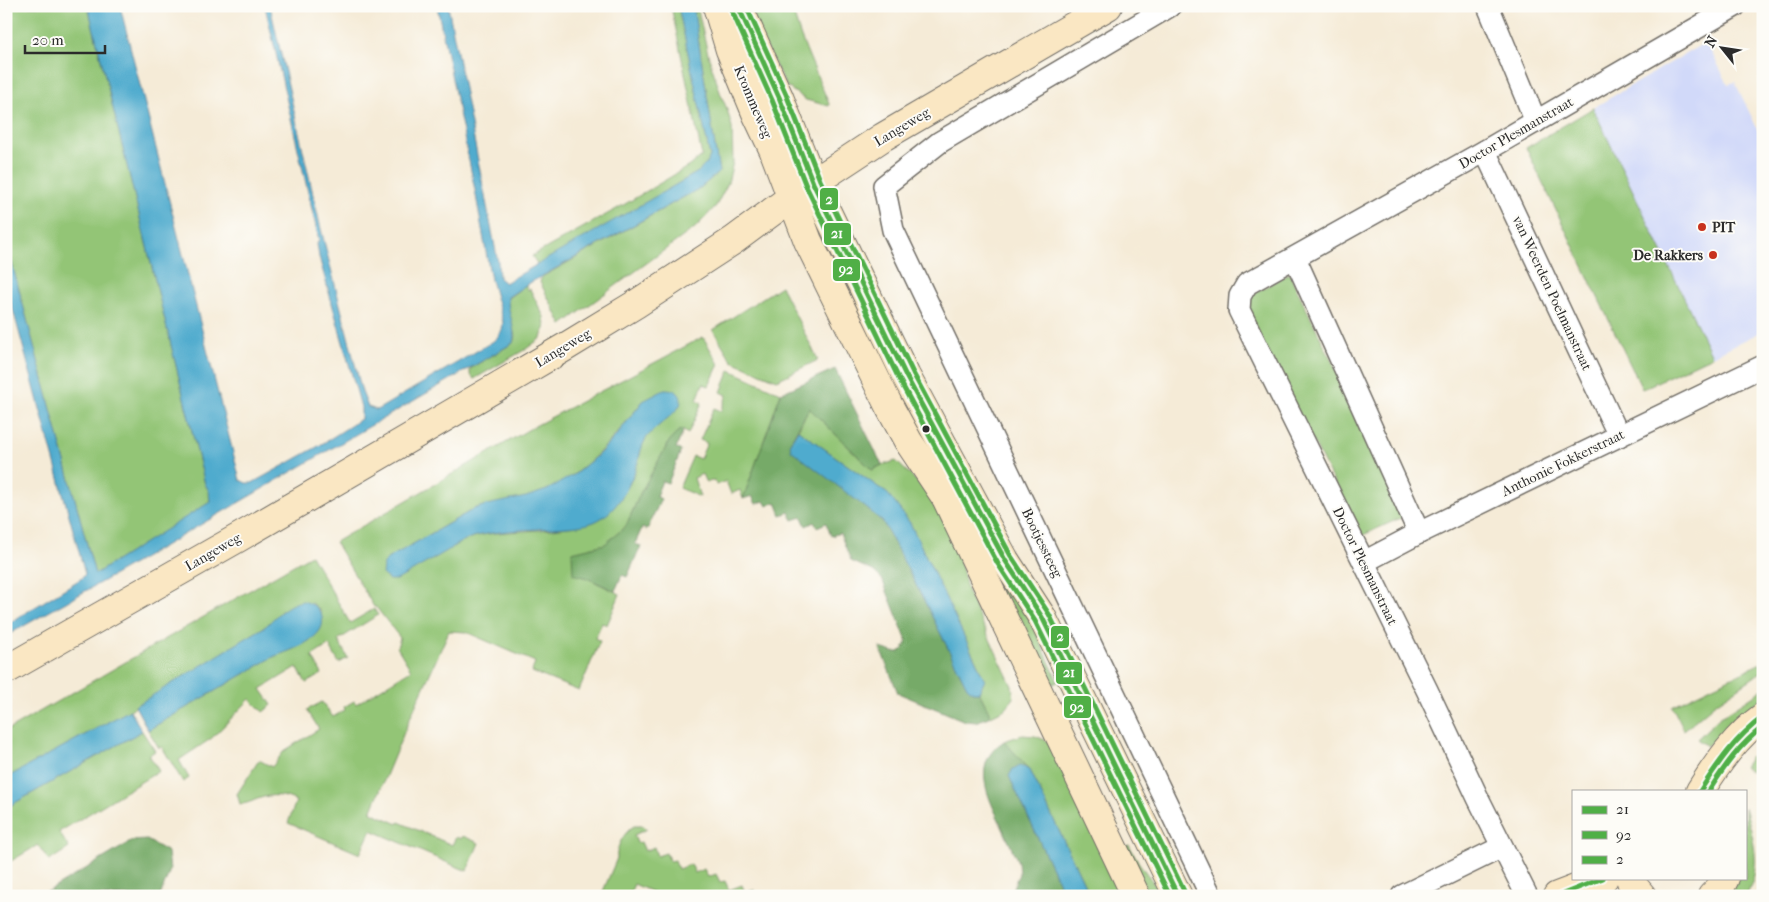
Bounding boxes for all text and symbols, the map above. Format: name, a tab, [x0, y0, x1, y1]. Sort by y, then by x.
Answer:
scale bar	[25, 22, 105, 54]
north arrow	[1696, 22, 1746, 72]
text: 20 m	[32, 31, 64, 49]
text: N	[1701, 33, 1721, 51]
street label: Krommeweg	[730, 63, 776, 142]
street label: Doctor Plesmanstraat	[1456, 93, 1576, 173]
street label: Langeweg	[871, 104, 933, 150]
line badge: 2	[819, 187, 839, 211]
text: 2	[825, 191, 833, 208]
street label: van Weerden Poelmanstraat	[1509, 213, 1595, 373]
place label: PIT	[1712, 219, 1736, 236]
marker: PIT	[1696, 221, 1708, 233]
line badge: 21	[823, 222, 852, 246]
text: 21	[831, 225, 843, 242]
place label: De Rakkers	[1633, 247, 1704, 264]
marker: De Rakkers	[1707, 249, 1719, 261]
line badge: 92	[832, 258, 861, 282]
text: 92	[838, 261, 853, 278]
street label: Langeweg	[532, 325, 594, 371]
unlabelled marker	[921, 424, 931, 434]
street label: Anthonie Fokkerstraat	[1498, 426, 1627, 501]
street label: Doctor Plesmanstraat	[1329, 504, 1401, 628]
street label: Bootjessteeg	[1018, 505, 1066, 581]
street label: Langeweg	[182, 529, 245, 575]
line badge: 2	[1050, 625, 1070, 649]
text: 2	[1056, 628, 1064, 645]
line badge: 21	[1055, 661, 1083, 685]
text: 21	[1063, 664, 1075, 681]
line badge: 92	[1063, 695, 1092, 719]
text: 92	[1069, 699, 1084, 716]
legend	[1572, 790, 1746, 880]
text: 21	[1616, 800, 1629, 818]
text: 92	[1616, 826, 1632, 844]
text: 2	[1616, 850, 1624, 868]

